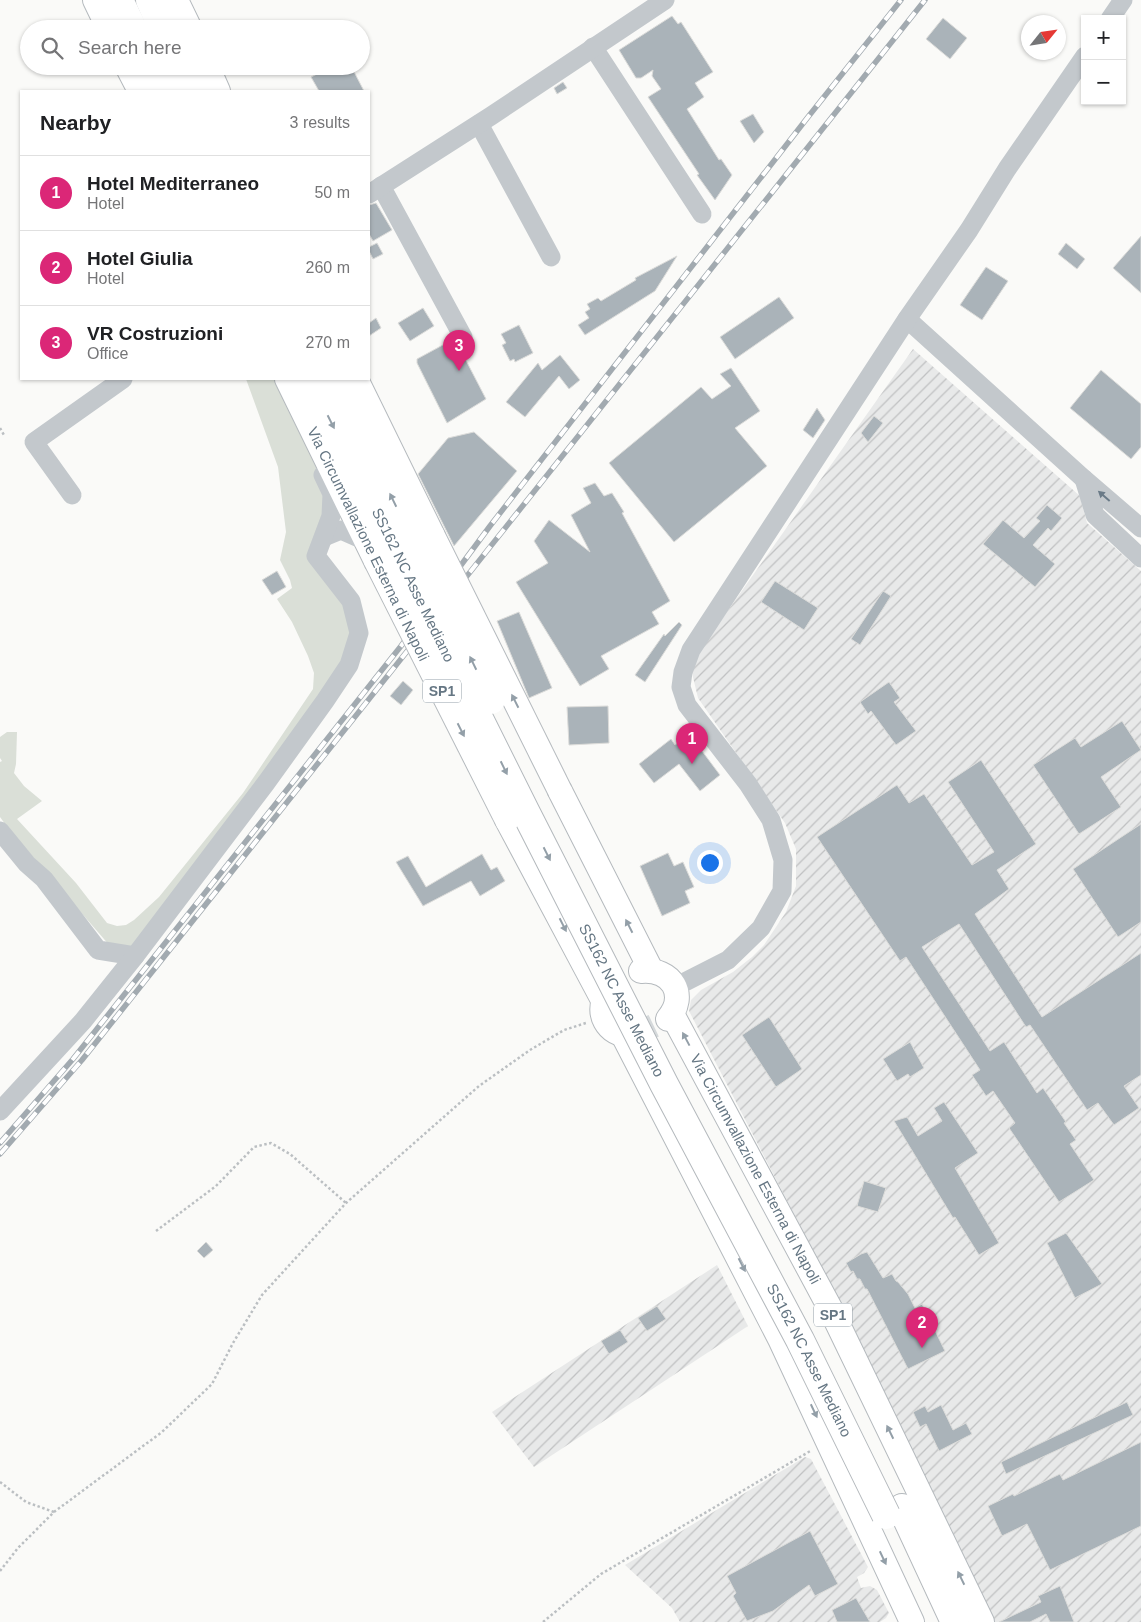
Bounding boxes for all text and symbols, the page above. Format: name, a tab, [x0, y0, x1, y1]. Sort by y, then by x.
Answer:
north arrow	[1021, 15, 1066, 60]
map controls	[1081, 15, 1126, 105]
button: +	[1081, 15, 1126, 60]
search box	[20, 20, 370, 75]
icon: search	[38, 34, 66, 62]
text: Search here	[78, 37, 182, 58]
button: −	[1081, 60, 1126, 105]
text: Nearby	[40, 111, 111, 134]
text: 3 results	[290, 114, 350, 131]
text: Hotel Mediterraneo	[87, 173, 259, 194]
text: 1	[52, 184, 60, 201]
text: 50 m	[314, 184, 350, 201]
text: Hotel	[87, 195, 124, 212]
text: Hotel Giulia	[87, 248, 193, 269]
text: 2	[52, 259, 60, 276]
text: 260 m	[306, 259, 350, 276]
text: Hotel	[87, 270, 124, 287]
text: VR Costruzioni	[87, 323, 223, 344]
pin: 3	[443, 330, 475, 371]
text: 3	[52, 334, 60, 351]
text: 270 m	[306, 334, 350, 351]
text: Office	[87, 345, 129, 362]
one-way arrow	[327, 415, 335, 430]
street label: Via Circumvallazione Esterna di Napoli	[304, 424, 433, 664]
one-way arrow	[1099, 490, 1111, 502]
one-way arrow	[389, 493, 397, 507]
street label: SS162 NC Asse Mediano	[369, 505, 458, 665]
one-way arrow	[469, 656, 477, 671]
road number: SP1	[423, 679, 461, 702]
one-way arrow	[511, 693, 519, 708]
one-way arrow	[457, 722, 465, 737]
pin: 1	[676, 723, 708, 764]
one-way arrow	[500, 761, 508, 775]
one-way arrow	[543, 847, 551, 862]
your location	[697, 850, 723, 876]
one-way arrow	[559, 918, 567, 932]
one-way arrow	[625, 919, 633, 934]
street label: SS162 NC Asse Mediano	[576, 921, 668, 1080]
one-way arrow	[681, 1033, 690, 1046]
street label: Via Circumvallazione Esterna di Napoli	[687, 1051, 824, 1287]
one-way arrow	[738, 1258, 746, 1272]
street label: SS162 NC Asse Mediano	[764, 1281, 855, 1440]
road number: SP1	[814, 1304, 852, 1326]
pin: 2	[906, 1307, 938, 1348]
one-way arrow	[810, 1404, 818, 1418]
one-way arrow	[886, 1425, 894, 1439]
one-way arrow	[879, 1551, 887, 1565]
one-way arrow	[957, 1571, 965, 1585]

